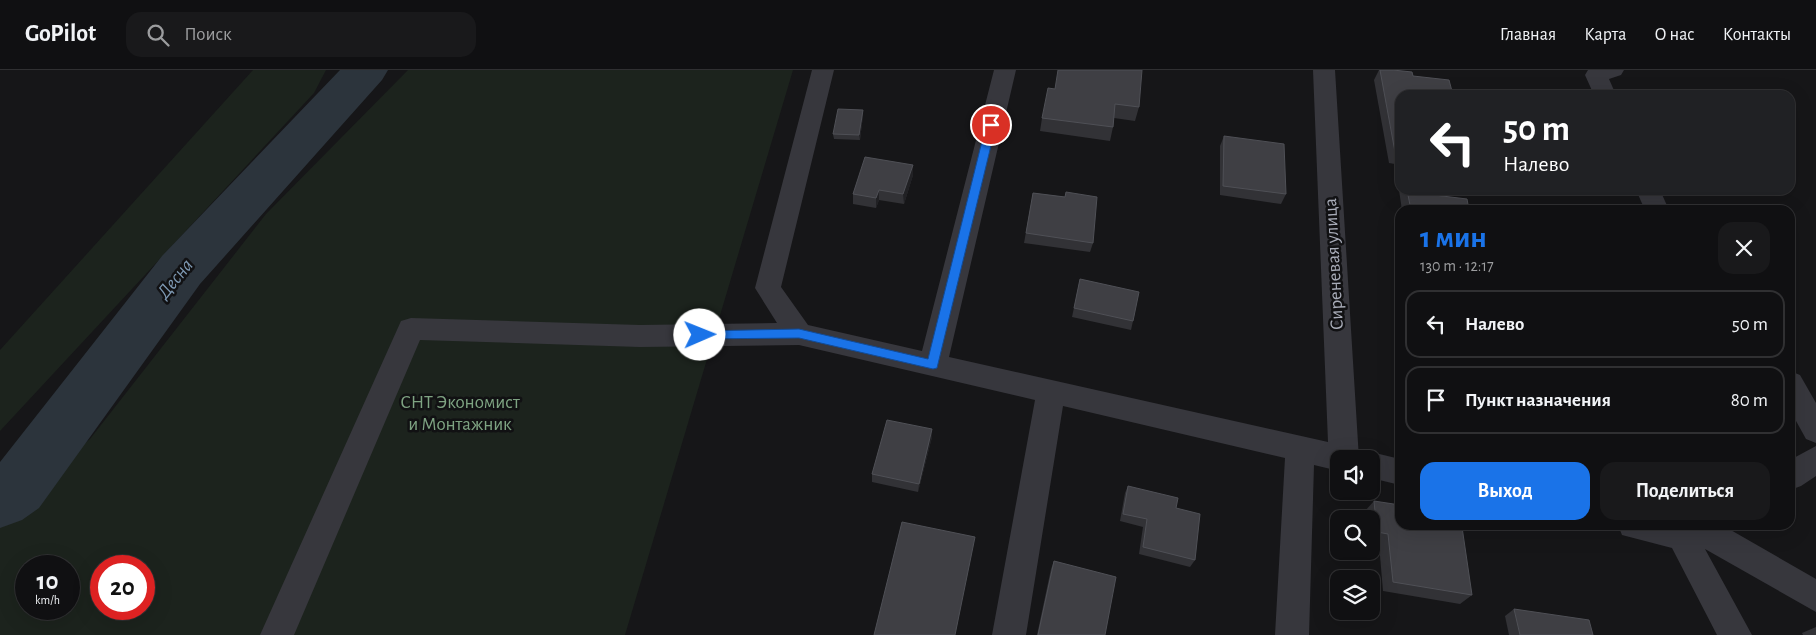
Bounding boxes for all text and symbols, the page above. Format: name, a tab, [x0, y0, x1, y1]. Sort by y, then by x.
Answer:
search box	[126, 12, 476, 57]
icon: search	[144, 21, 172, 49]
text: GoPilot	[25, 22, 96, 46]
text: Поиск	[184, 25, 232, 44]
text: Главная	[1500, 26, 1556, 44]
text: Карта	[1584, 26, 1626, 44]
text: О нас	[1654, 26, 1695, 44]
text: Контакты	[1723, 26, 1791, 44]
pin	[970, 104, 1012, 146]
icon: left	[1420, 110, 1485, 175]
icon: arrive	[977, 111, 1005, 139]
text: 50 m	[1503, 112, 1570, 147]
text: Налево	[1503, 153, 1569, 175]
street label: Сиреневая улица	[1321, 197, 1347, 330]
button: close	[1718, 222, 1770, 274]
text: 1 мин	[1420, 223, 1487, 253]
water label: Десна	[152, 255, 197, 304]
text: 130 m · 12:17	[1420, 258, 1494, 274]
position arrow	[673, 308, 725, 360]
icon: left	[1422, 310, 1450, 338]
text: Налево	[1465, 315, 1524, 334]
text: 50 m	[1732, 315, 1768, 334]
icon: arrive	[1422, 386, 1450, 414]
text: Пункт назначения	[1465, 391, 1611, 410]
text: 80 m	[1731, 391, 1768, 410]
park label: СНТ Экономист и Монтажник	[400, 393, 520, 434]
map controls	[1330, 450, 1380, 620]
button: sound	[1330, 450, 1380, 500]
button: Выход	[1420, 462, 1590, 520]
button: Поделиться	[1600, 462, 1770, 520]
button: search	[1330, 510, 1380, 560]
speed limit sign: 20	[90, 555, 155, 620]
text: 10	[36, 569, 59, 594]
button: layers	[1330, 570, 1380, 620]
text: km/h	[35, 594, 60, 606]

